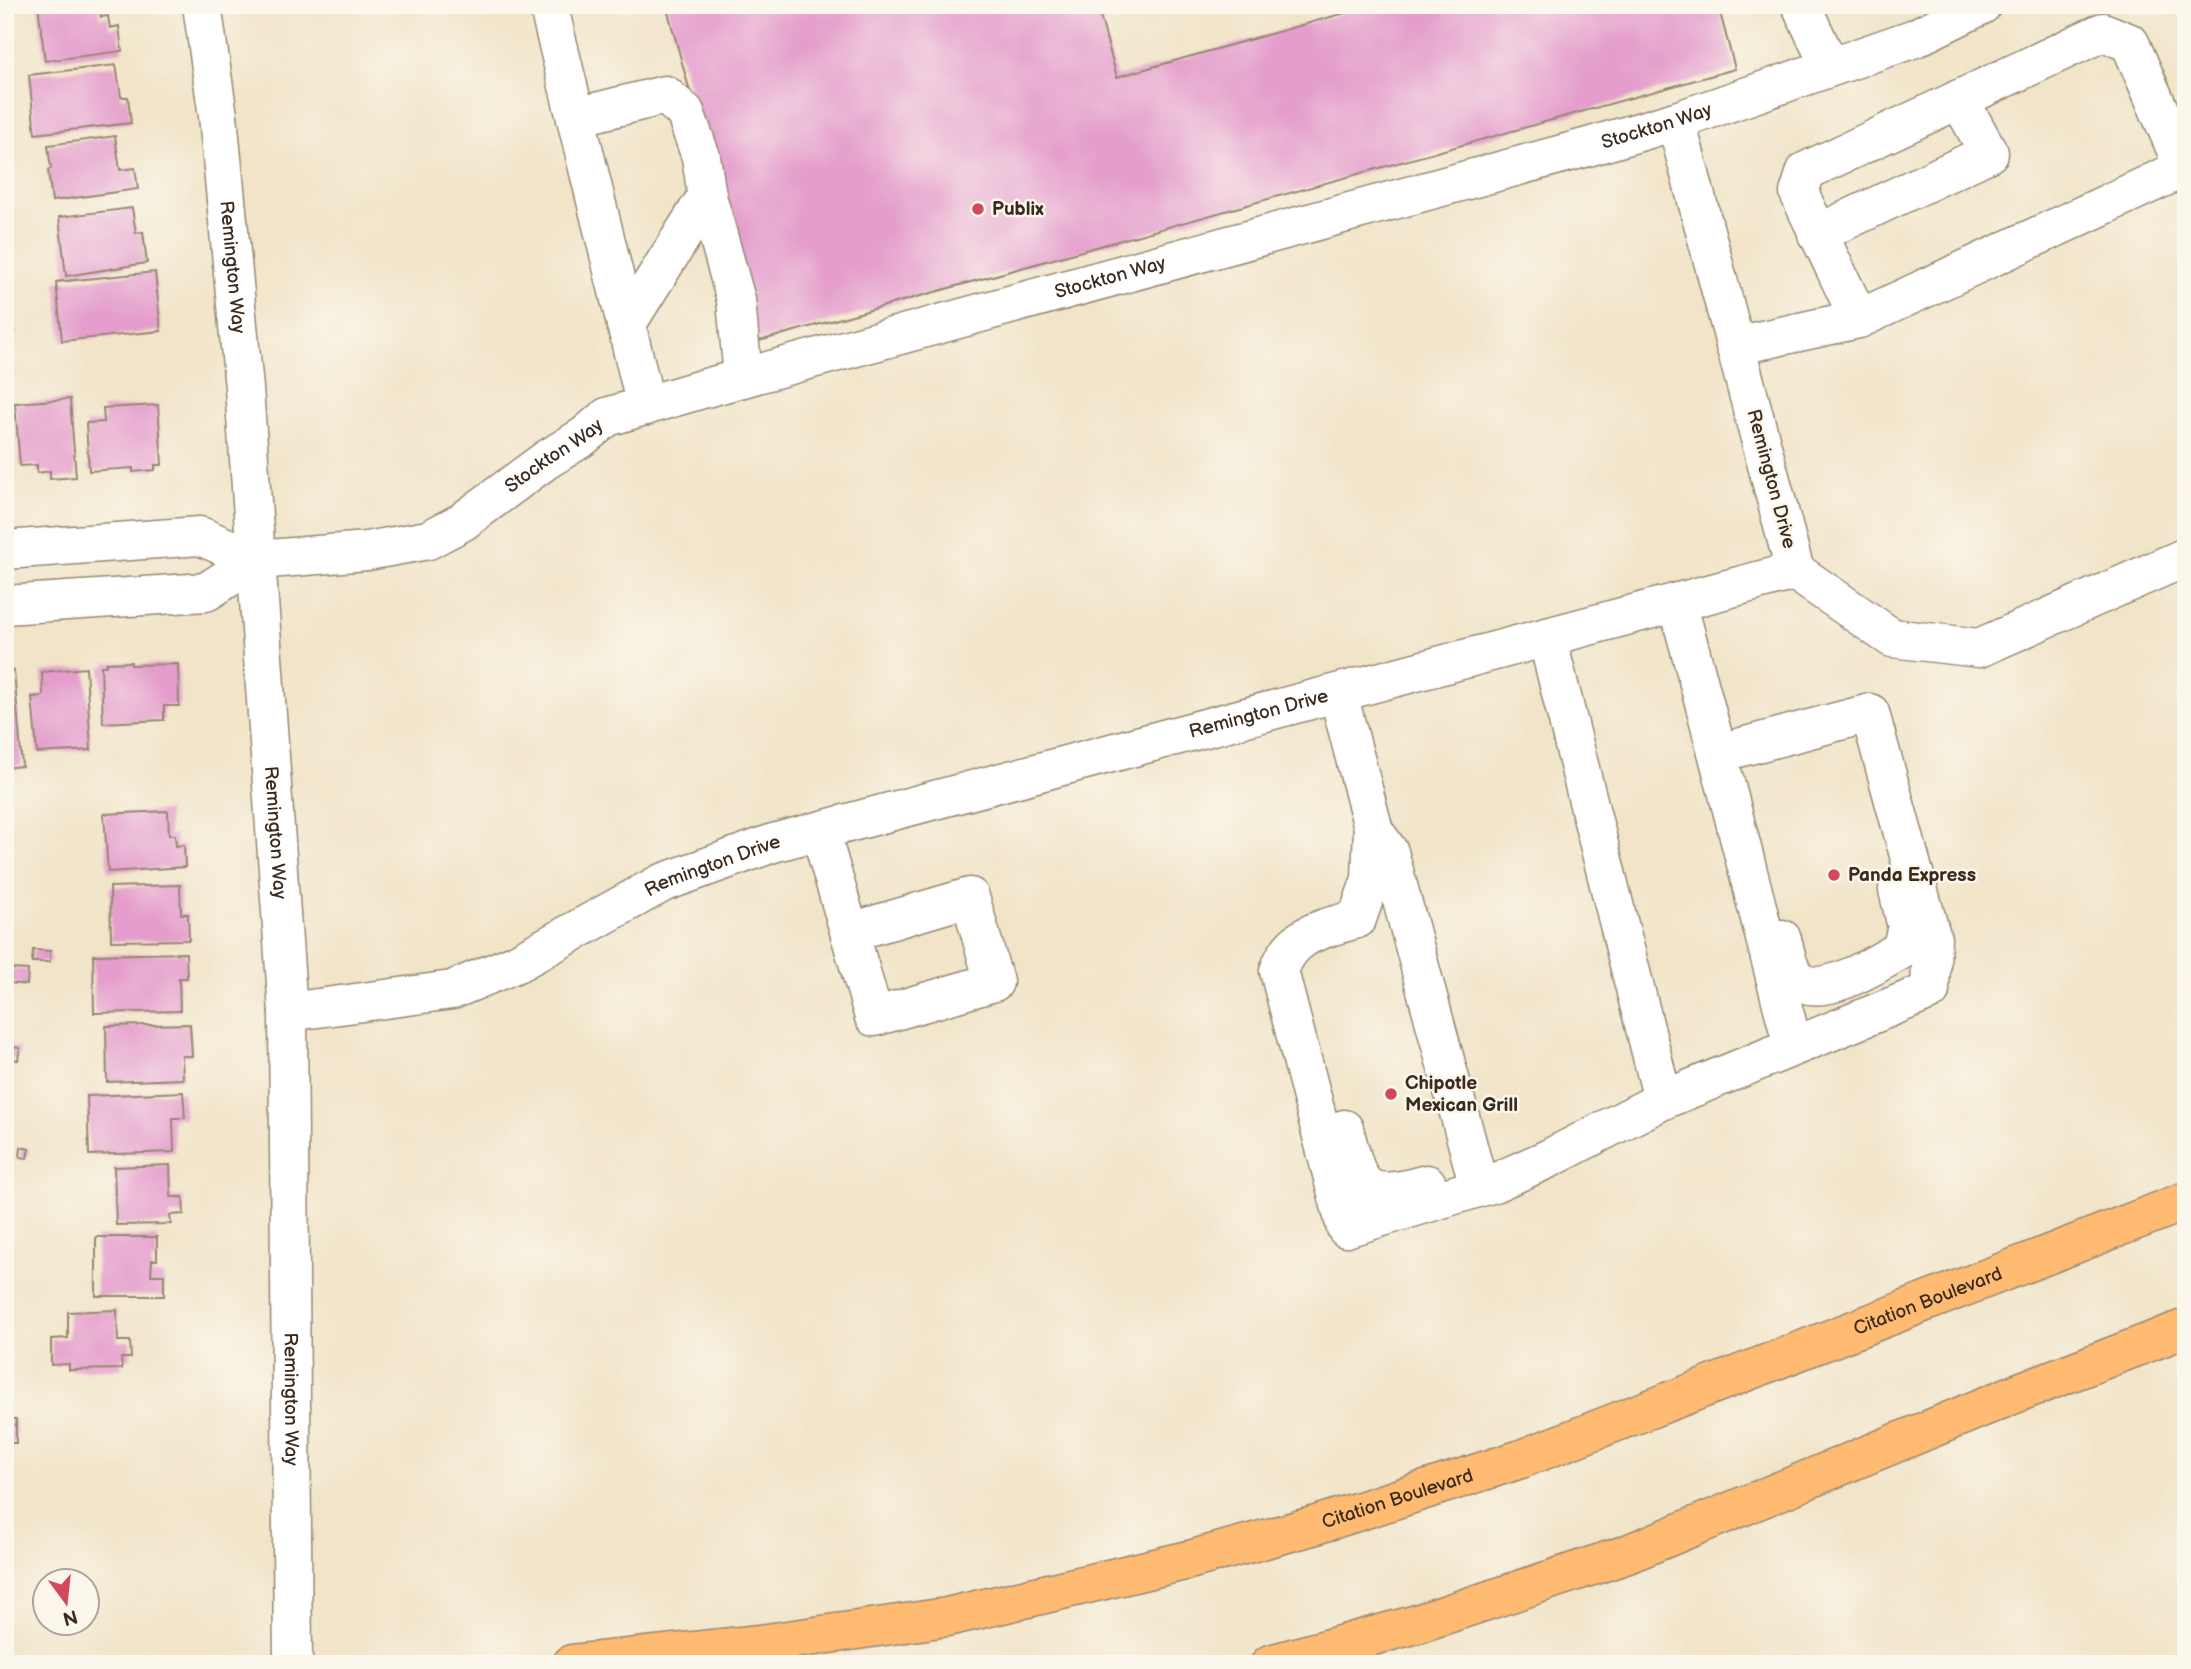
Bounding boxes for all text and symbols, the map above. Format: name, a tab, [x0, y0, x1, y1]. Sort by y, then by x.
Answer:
street label: Stockton Way	[1599, 98, 1715, 154]
place label: Publix	[992, 198, 1044, 221]
street label: Remington Way	[215, 200, 250, 335]
marker: Publix	[970, 201, 986, 217]
street label: Stockton Way	[1052, 251, 1169, 304]
street label: Remington Drive	[1741, 407, 1801, 551]
street label: Stockton Way	[500, 413, 608, 498]
street label: Remington Drive	[1186, 684, 1331, 743]
street label: Remington Way	[259, 765, 292, 900]
street label: Remington Drive	[641, 830, 783, 902]
place label: Panda Express	[1848, 864, 1976, 887]
marker: Panda Express	[1826, 867, 1842, 883]
place label: Chipotle Mexican Grill	[1405, 1072, 1518, 1117]
marker: Chipotle Mexican Grill	[1383, 1086, 1399, 1102]
street label: Citation Boulevard	[1850, 1262, 2005, 1340]
street label: Remington Way	[279, 1332, 303, 1466]
street label: Citation Boulevard	[1319, 1464, 1476, 1534]
north arrow	[32, 1568, 102, 1638]
text: N	[60, 1604, 80, 1630]

